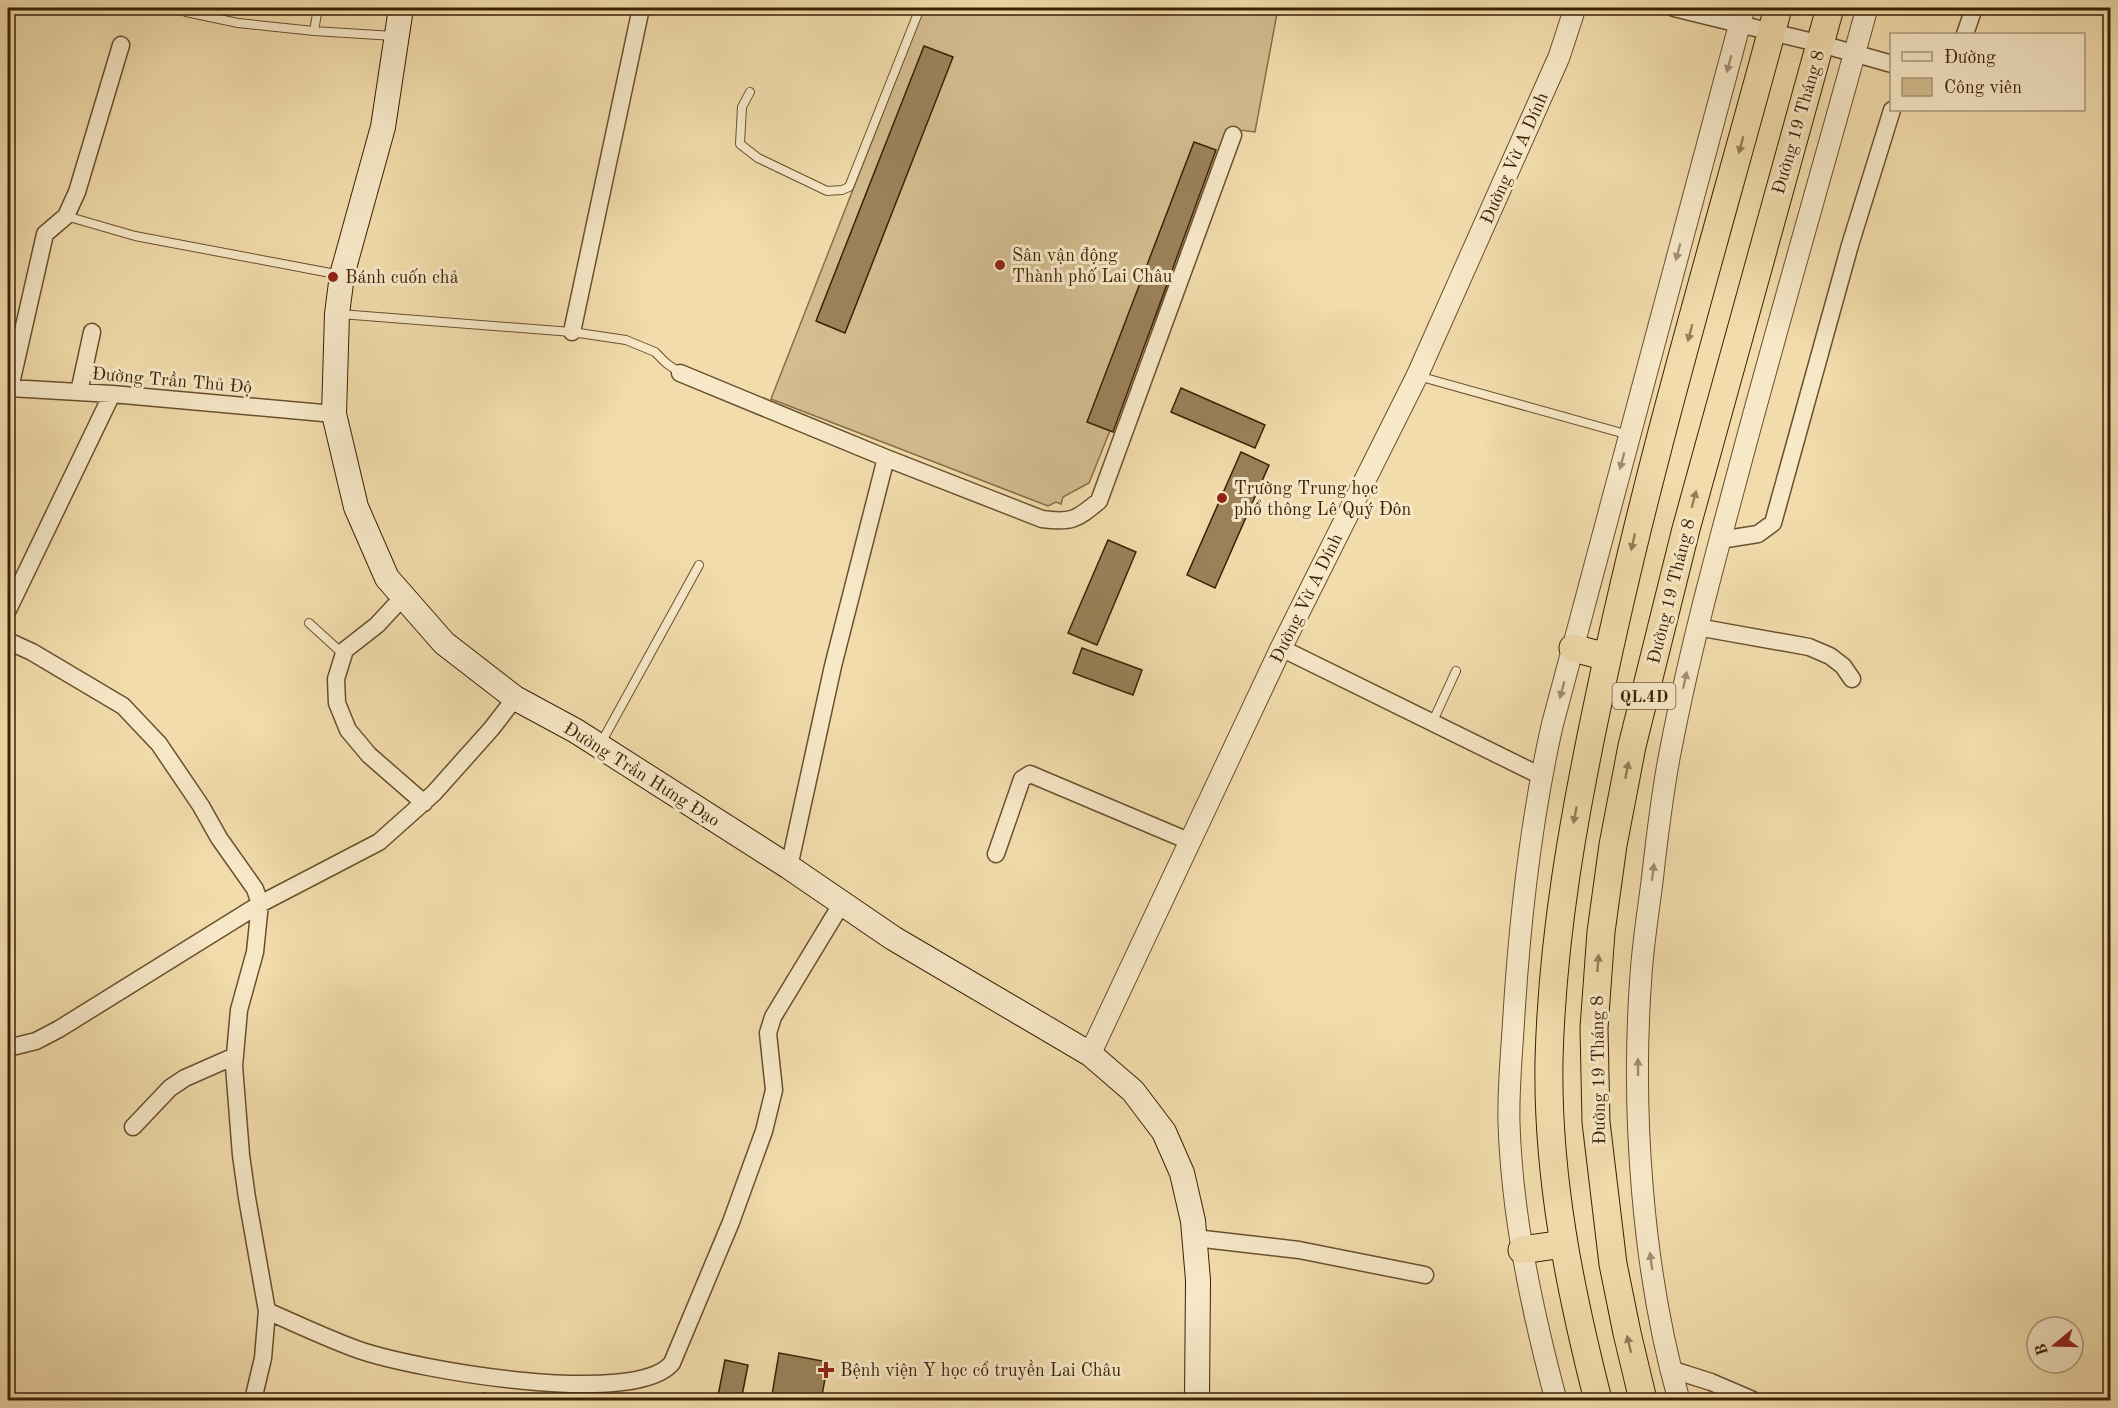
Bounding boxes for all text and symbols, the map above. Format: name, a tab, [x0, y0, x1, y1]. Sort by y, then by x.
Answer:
legend	[1890, 33, 2085, 111]
street label: Đường 19 Tháng 8	[1770, 48, 1828, 196]
text: Đường	[1944, 49, 1996, 67]
one-way arrow	[1723, 55, 1733, 73]
text: Công viên	[1944, 79, 2022, 97]
street label: Đường Vừ A Dính	[1478, 90, 1552, 227]
one-way arrow	[1736, 136, 1745, 154]
one-way arrow	[1673, 243, 1682, 261]
place label: Sân vận động Thành phố Lai Châu	[1012, 247, 1173, 286]
marker: Sân vận động Thành phố Lai Châu	[993, 258, 1007, 272]
place label: Bánh cuốn chả	[345, 268, 459, 287]
marker: Bánh cuốn chả	[326, 270, 340, 284]
one-way arrow	[1684, 324, 1694, 342]
street label: Đường Trần Thủ Độ	[91, 362, 253, 397]
one-way arrow	[1617, 452, 1626, 470]
place label: Trường Trung học phổ thông Lê Quý Đôn	[1234, 480, 1412, 519]
one-way arrow	[1690, 490, 1699, 508]
marker: Trường Trung học phổ thông Lê Quý Đôn	[1215, 491, 1229, 505]
street label: Đường 19 Tháng 8	[1645, 517, 1699, 666]
street label: Đường Vừ A Dính	[1268, 531, 1346, 666]
one-way arrow	[1628, 533, 1638, 551]
one-way arrow	[1681, 671, 1691, 689]
one-way arrow	[1557, 681, 1566, 699]
road number: QL.4D	[1612, 683, 1676, 709]
street label: Đường Trần Hưng Đạo	[560, 717, 724, 830]
one-way arrow	[1623, 760, 1632, 779]
one-way arrow	[1570, 805, 1579, 824]
one-way arrow	[1648, 863, 1658, 882]
one-way arrow	[1594, 953, 1603, 972]
street label: Đường 19 Tháng 8	[1589, 995, 1609, 1145]
one-way arrow	[1633, 1057, 1643, 1076]
one-way arrow	[1646, 1251, 1655, 1270]
north arrow	[2025, 1315, 2085, 1375]
one-way arrow	[1624, 1334, 1633, 1353]
text: B	[2033, 1341, 2052, 1357]
place label: Bệnh viện Y học cổ truyền Lai Châu	[840, 1359, 1121, 1380]
marker: Bệnh viện Y học cổ truyền Lai Châu	[817, 1361, 835, 1379]

